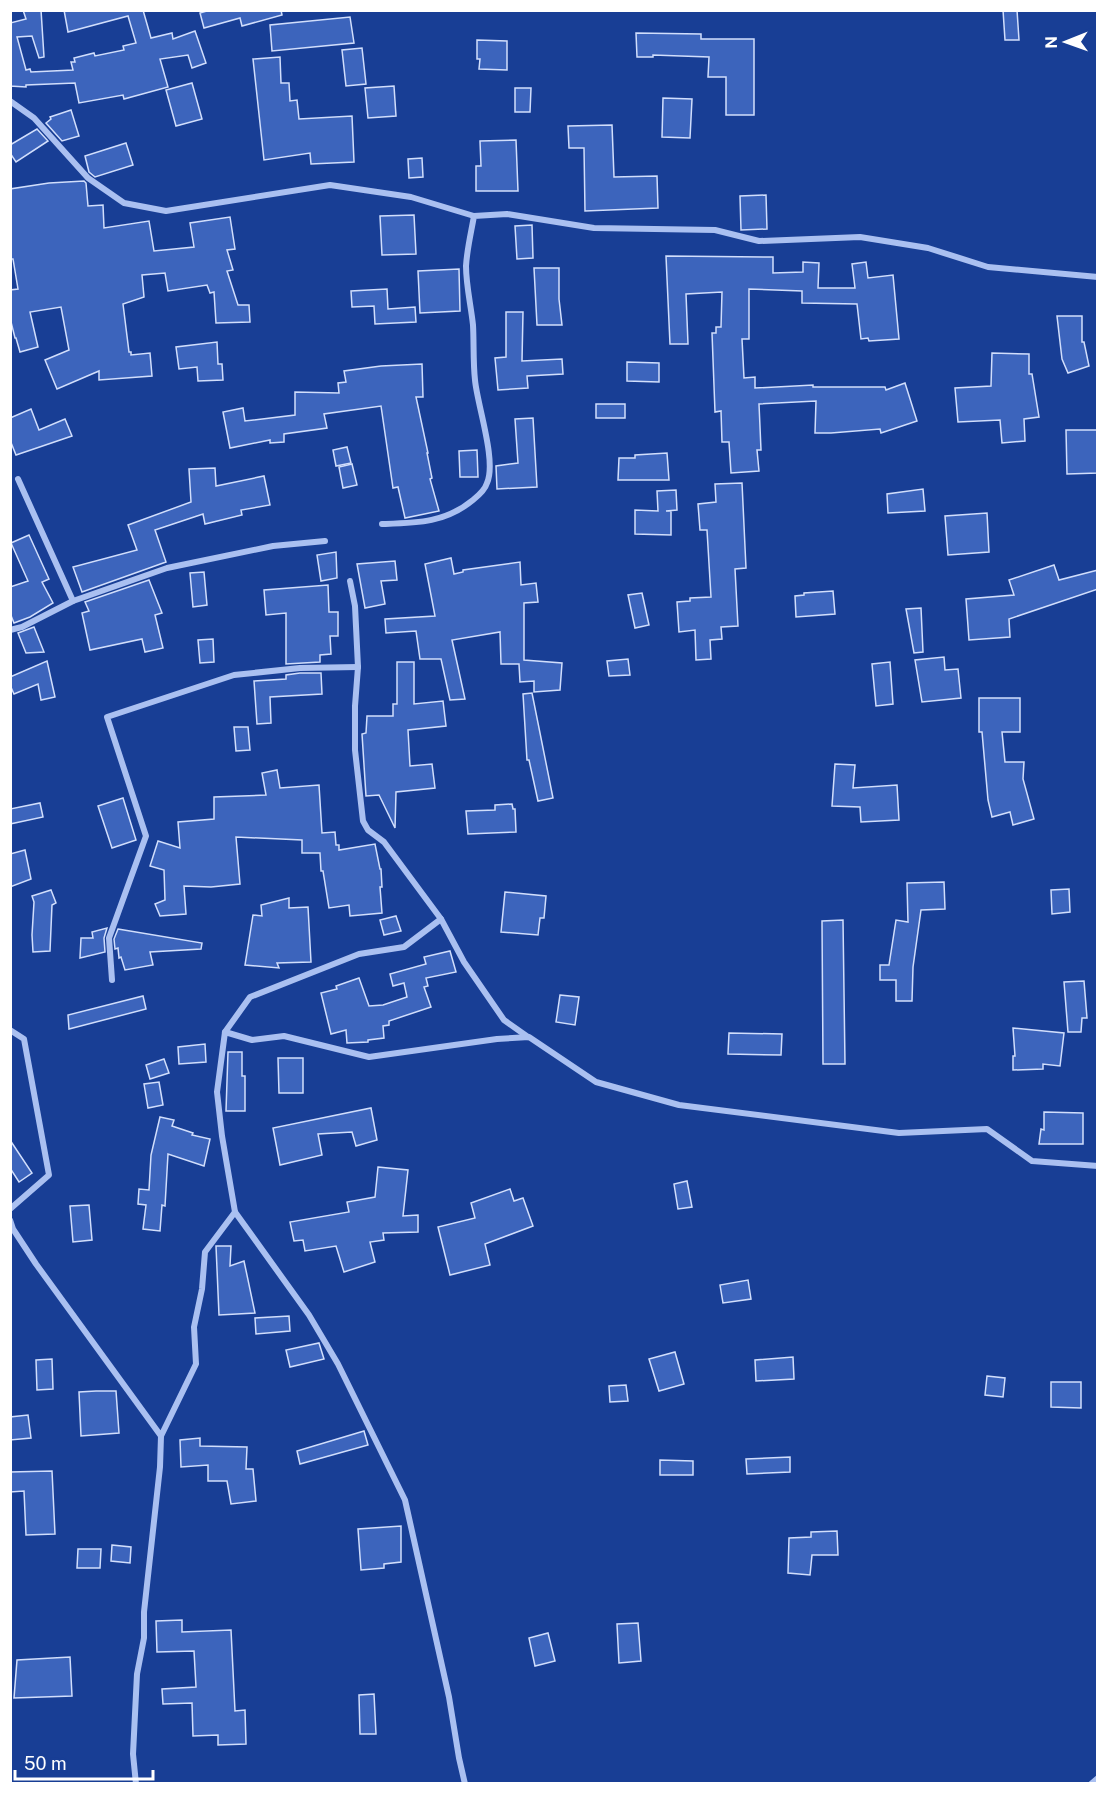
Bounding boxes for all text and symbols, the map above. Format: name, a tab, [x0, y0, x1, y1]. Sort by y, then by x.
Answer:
north arrow	[1036, 12, 1096, 72]
text: N	[1042, 36, 1061, 49]
scale bar	[15, 1743, 153, 1781]
text: 50 m	[24, 1753, 67, 1774]

